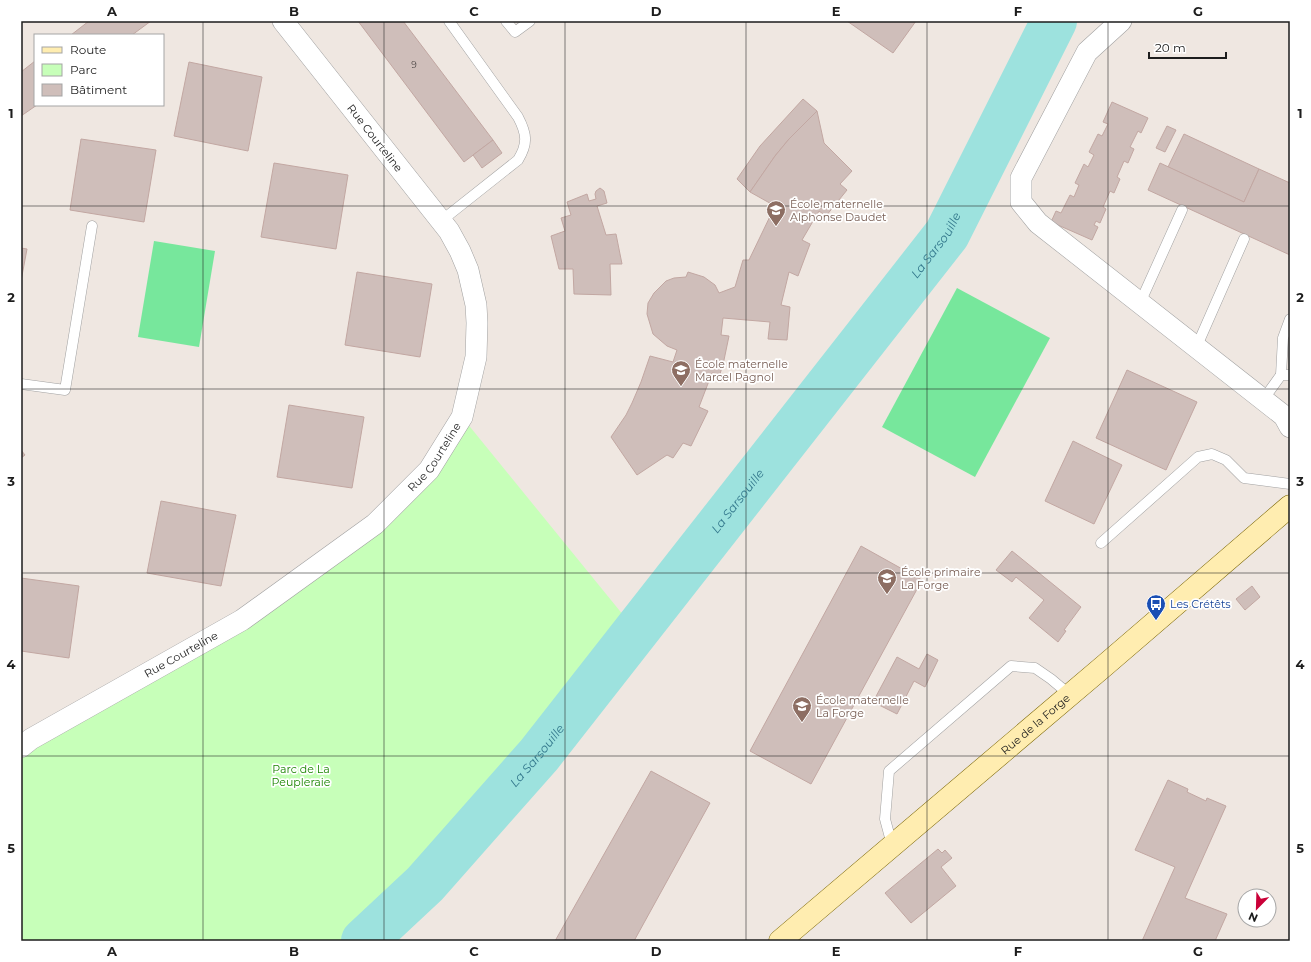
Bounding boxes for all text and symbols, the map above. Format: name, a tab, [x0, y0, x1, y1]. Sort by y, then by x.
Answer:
text: A	[106, 3, 118, 19]
text: B	[289, 3, 299, 19]
text: C	[469, 3, 479, 19]
text: D	[651, 3, 662, 19]
text: E	[832, 3, 841, 19]
text: F	[1014, 3, 1022, 19]
text: G	[1193, 3, 1203, 19]
legend	[34, 34, 164, 106]
scale bar	[1149, 34, 1226, 60]
text: 20 m	[1155, 40, 1186, 55]
text: Route	[70, 42, 106, 57]
house number: 9	[411, 59, 417, 70]
text: Parc	[70, 62, 97, 77]
text: Bâtiment	[70, 82, 127, 97]
street label: Rue Courteline	[344, 101, 406, 175]
text: 1	[8, 105, 14, 121]
text: 1	[1297, 105, 1303, 121]
place label: École maternelle Alphonse Daudet	[790, 197, 887, 224]
school or university icon: École maternelle Alphonse Daudet	[765, 199, 787, 227]
water label: La Sarsouille	[907, 210, 964, 281]
text: 2	[7, 289, 15, 305]
text: 2	[1296, 289, 1304, 305]
place label: École maternelle Marcel Pagnol	[695, 357, 788, 384]
school or university icon: École maternelle Marcel Pagnol	[670, 359, 692, 387]
street label: Rue Courteline	[405, 420, 464, 494]
water label: La Sarsouille	[708, 466, 767, 536]
text: 3	[6, 473, 15, 489]
text: 3	[1295, 473, 1304, 489]
place label: École primaire La Forge	[901, 565, 981, 592]
school or university icon: École primaire La Forge	[876, 567, 898, 595]
bus stop icon: Les Crétêts	[1145, 593, 1167, 621]
place label: Les Crétêts	[1170, 597, 1231, 611]
street label: Rue Courteline	[142, 628, 221, 681]
text: 4	[7, 656, 16, 672]
text: 4	[1296, 656, 1305, 672]
street label: Rue de la Forge	[998, 691, 1073, 758]
place label: École maternelle La Forge	[816, 693, 909, 720]
school or university icon: École maternelle La Forge	[791, 695, 813, 723]
water label: La Sarsouille	[506, 721, 567, 790]
park label: Parc de La Peupleraie	[272, 762, 331, 789]
text: 5	[7, 840, 15, 856]
text: 5	[1296, 840, 1304, 856]
north arrow	[1237, 888, 1277, 928]
text: N	[1246, 909, 1260, 925]
text: A	[106, 943, 118, 959]
text: B	[289, 943, 299, 959]
text: C	[469, 943, 479, 959]
text: D	[651, 943, 662, 959]
text: E	[832, 943, 841, 959]
text: F	[1014, 943, 1022, 959]
text: G	[1193, 943, 1203, 959]

